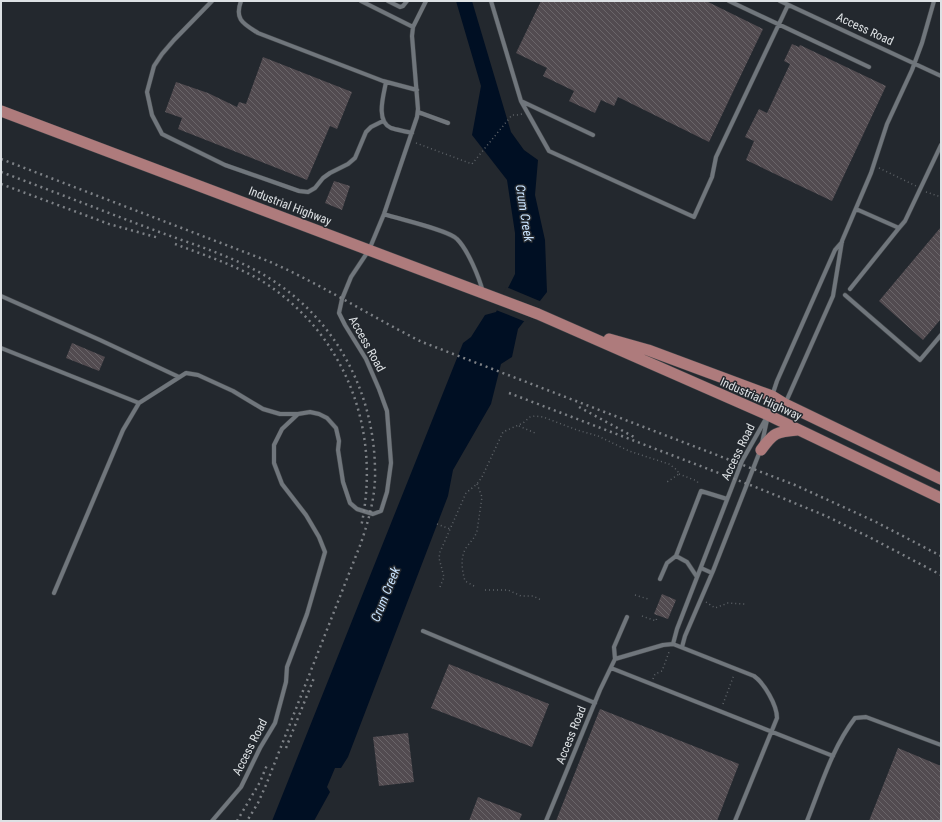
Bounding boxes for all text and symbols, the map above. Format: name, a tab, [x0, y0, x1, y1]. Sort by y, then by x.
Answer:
street label: Access Road	[834, 10, 896, 48]
water label: Crum Creek	[513, 183, 536, 243]
street label: Industrial Highway	[247, 184, 333, 228]
street label: Access Road	[346, 314, 388, 374]
street label: Industrial Highway	[718, 375, 804, 423]
street label: Access Road	[718, 421, 758, 483]
water label: Crum Creek	[368, 564, 403, 624]
street label: Access Road	[553, 704, 589, 766]
street label: Access Road	[230, 716, 270, 778]

